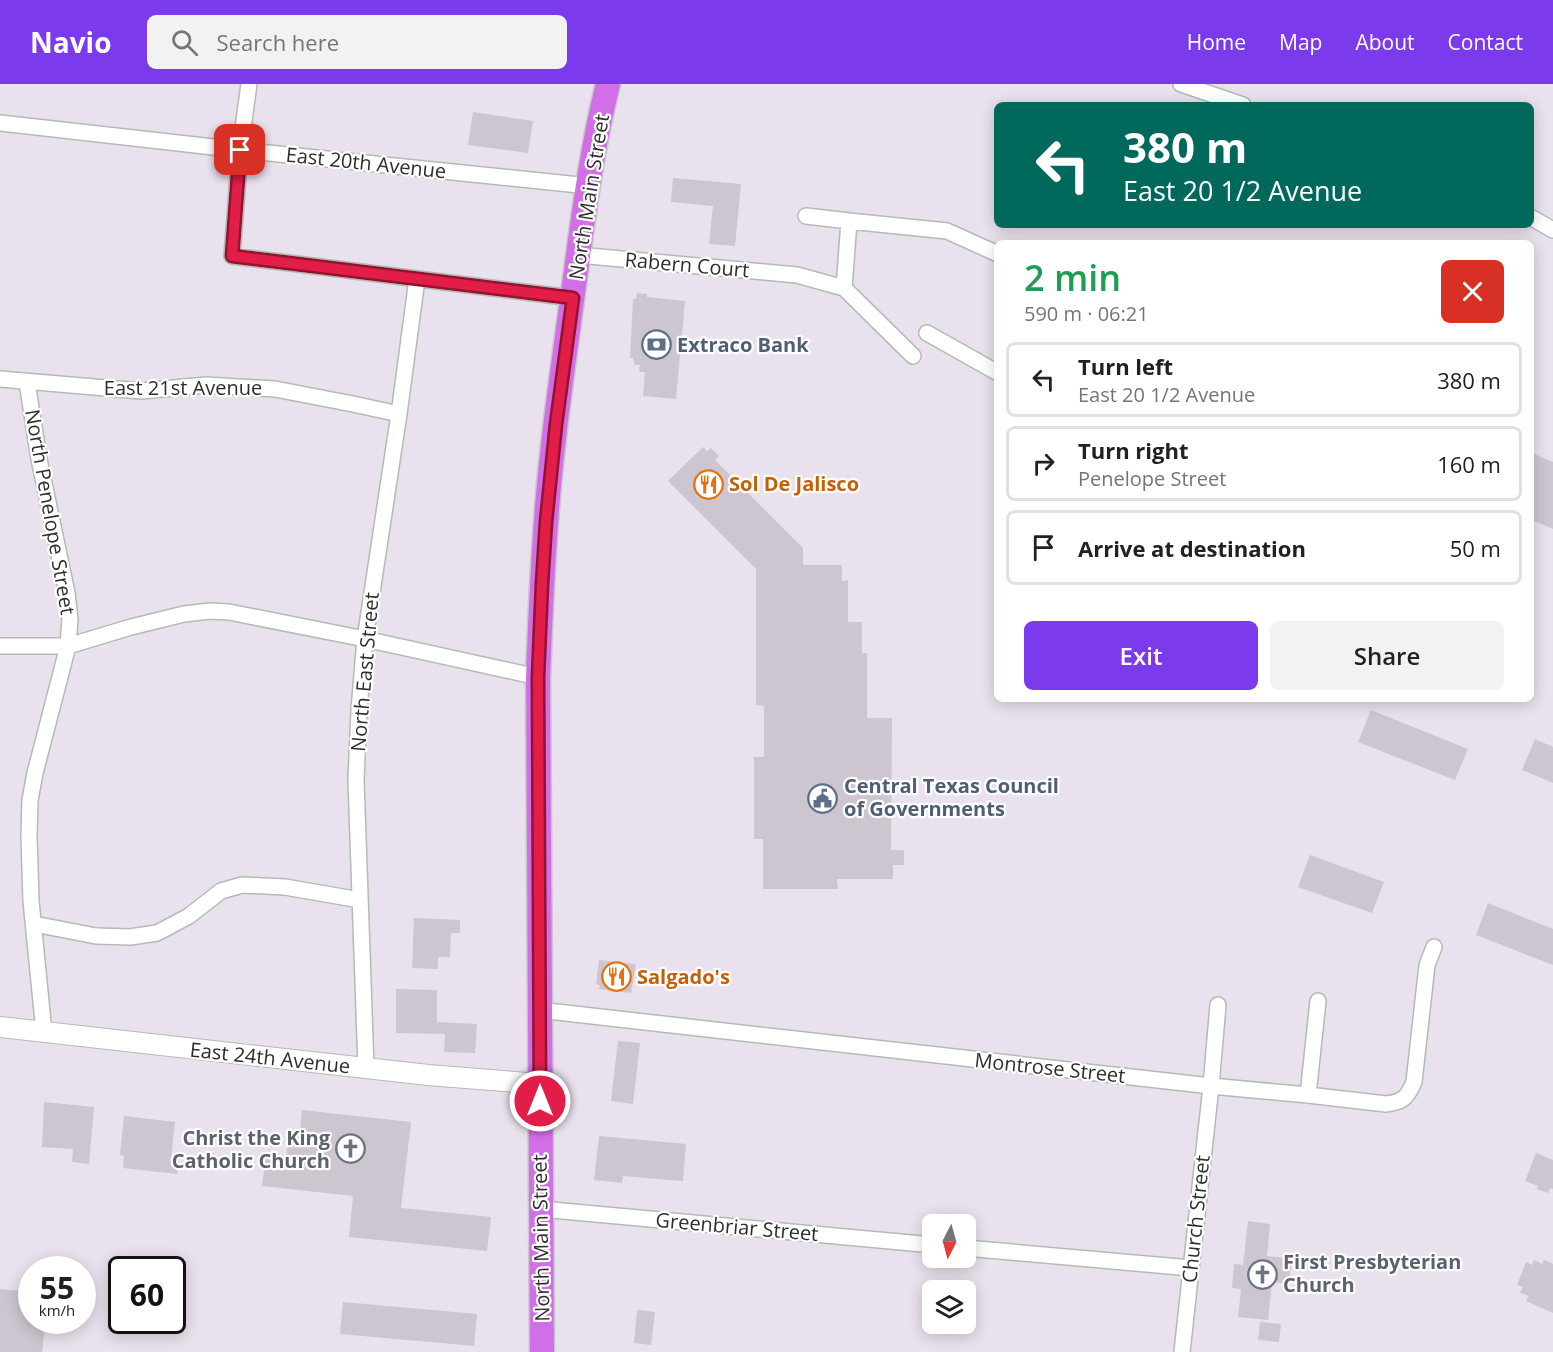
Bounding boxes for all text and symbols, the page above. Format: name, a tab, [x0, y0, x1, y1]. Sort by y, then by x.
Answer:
search box	[147, 15, 567, 69]
text: Navio	[30, 23, 111, 61]
icon: search	[168, 26, 201, 59]
text: Search here	[216, 27, 339, 57]
text: Home	[1187, 28, 1246, 56]
text: Map	[1279, 28, 1322, 56]
text: About	[1355, 28, 1415, 56]
text: Contact	[1448, 28, 1523, 56]
street label: North Main Street	[562, 112, 615, 282]
text: 380 m	[1123, 118, 1247, 175]
pin	[214, 124, 265, 175]
icon: left	[1024, 126, 1102, 204]
icon: arrive	[223, 133, 256, 166]
street label: East 20th Avenue	[284, 141, 448, 184]
text: East 20 1/2 Avenue	[1123, 172, 1362, 209]
street label: Rabern Court	[624, 246, 750, 283]
text: 2 min	[1024, 253, 1121, 302]
button: close	[1441, 260, 1504, 323]
text: 590 m · 06:21	[1024, 300, 1149, 327]
bank icon: Extraco Bank	[640, 329, 672, 361]
place label: Extraco Bank	[677, 331, 809, 358]
text: Turn left	[1078, 351, 1173, 381]
icon: left	[1027, 363, 1060, 396]
text: 380 m	[1437, 365, 1501, 395]
street label: East 21st Avenue	[104, 374, 262, 401]
text: East 20 1/2 Avenue	[1078, 381, 1255, 408]
street label: North Penelope Street	[19, 407, 82, 617]
text: Turn right	[1078, 435, 1189, 465]
icon: right	[1027, 447, 1060, 480]
text: 160 m	[1437, 449, 1501, 479]
text: Penelope Street	[1078, 465, 1226, 492]
restaurant icon: Sol De Jalisco	[692, 468, 724, 500]
place label: Sol De Jalisco	[729, 470, 859, 497]
icon: arrive	[1027, 531, 1060, 564]
text: Arrive at destination	[1078, 533, 1306, 563]
text: 50 m	[1450, 533, 1501, 563]
street label: North East Street	[344, 591, 385, 753]
button: Exit	[1024, 621, 1258, 690]
button: Share	[1270, 621, 1504, 690]
place label: Central Texas Council of Governments	[844, 772, 1059, 822]
public building icon: Central Texas Council of Governments	[807, 782, 839, 814]
restaurant icon: Salgado's	[600, 961, 632, 993]
place label: Salgado's	[637, 963, 730, 990]
street label: East 24th Avenue	[188, 1036, 352, 1079]
street label: Montrose Street	[973, 1046, 1127, 1089]
position arrow	[508, 1069, 572, 1133]
place label: Christ the King Catholic Church	[172, 1124, 331, 1174]
church icon: Christ the King Catholic Church	[335, 1133, 367, 1165]
street label: North Main Street	[526, 1154, 555, 1322]
street label: Church Street	[1175, 1154, 1216, 1284]
street label: Greenbriar Street	[655, 1206, 820, 1247]
north arrow	[922, 1214, 976, 1268]
map controls	[922, 1214, 976, 1334]
place label: First Presbyterian Church	[1283, 1248, 1461, 1298]
speed limit sign: 60	[108, 1256, 186, 1334]
church icon: First Presbyterian Church	[1246, 1258, 1278, 1290]
text: 55	[40, 1267, 74, 1308]
button: layers	[922, 1280, 976, 1334]
text: km/h	[39, 1300, 75, 1320]

